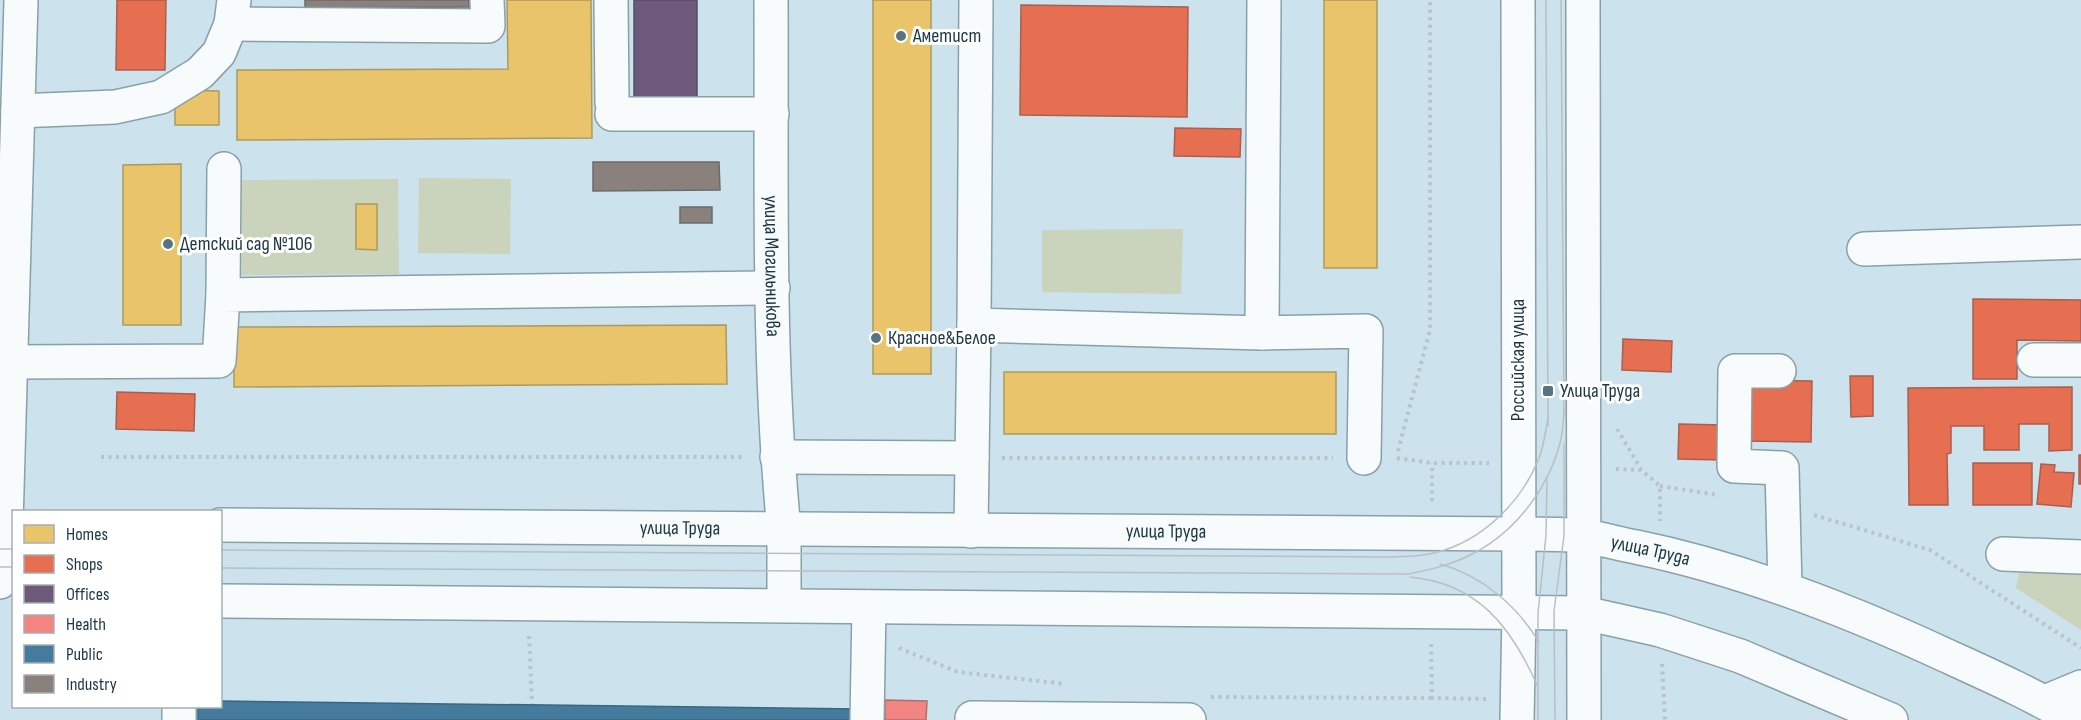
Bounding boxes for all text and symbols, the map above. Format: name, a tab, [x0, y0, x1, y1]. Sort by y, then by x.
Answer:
place label: Аметист	[912, 24, 981, 48]
marker: Аметист	[894, 29, 908, 43]
street label: улица Могильникова	[759, 195, 785, 337]
place label: Детский сад №106	[180, 232, 313, 256]
marker: Детский сад №106	[161, 237, 175, 251]
street label: Российская улица	[1506, 299, 1530, 421]
place label: Красное&Белое	[888, 326, 996, 350]
marker: Красное&Белое	[869, 331, 883, 345]
place label: Улица Труда	[1560, 379, 1640, 403]
marker: Улица Труда	[1541, 384, 1555, 398]
legend	[12, 510, 222, 708]
street label: улица Труда	[640, 516, 720, 540]
street label: улица Труда	[1126, 519, 1206, 544]
text: Homes	[66, 524, 108, 545]
street label: улица Труда	[1608, 530, 1693, 571]
text: Shops	[66, 554, 103, 575]
text: Offices	[66, 584, 109, 605]
text: Health	[66, 614, 106, 635]
text: Public	[66, 644, 103, 665]
text: Industry	[66, 674, 117, 695]

